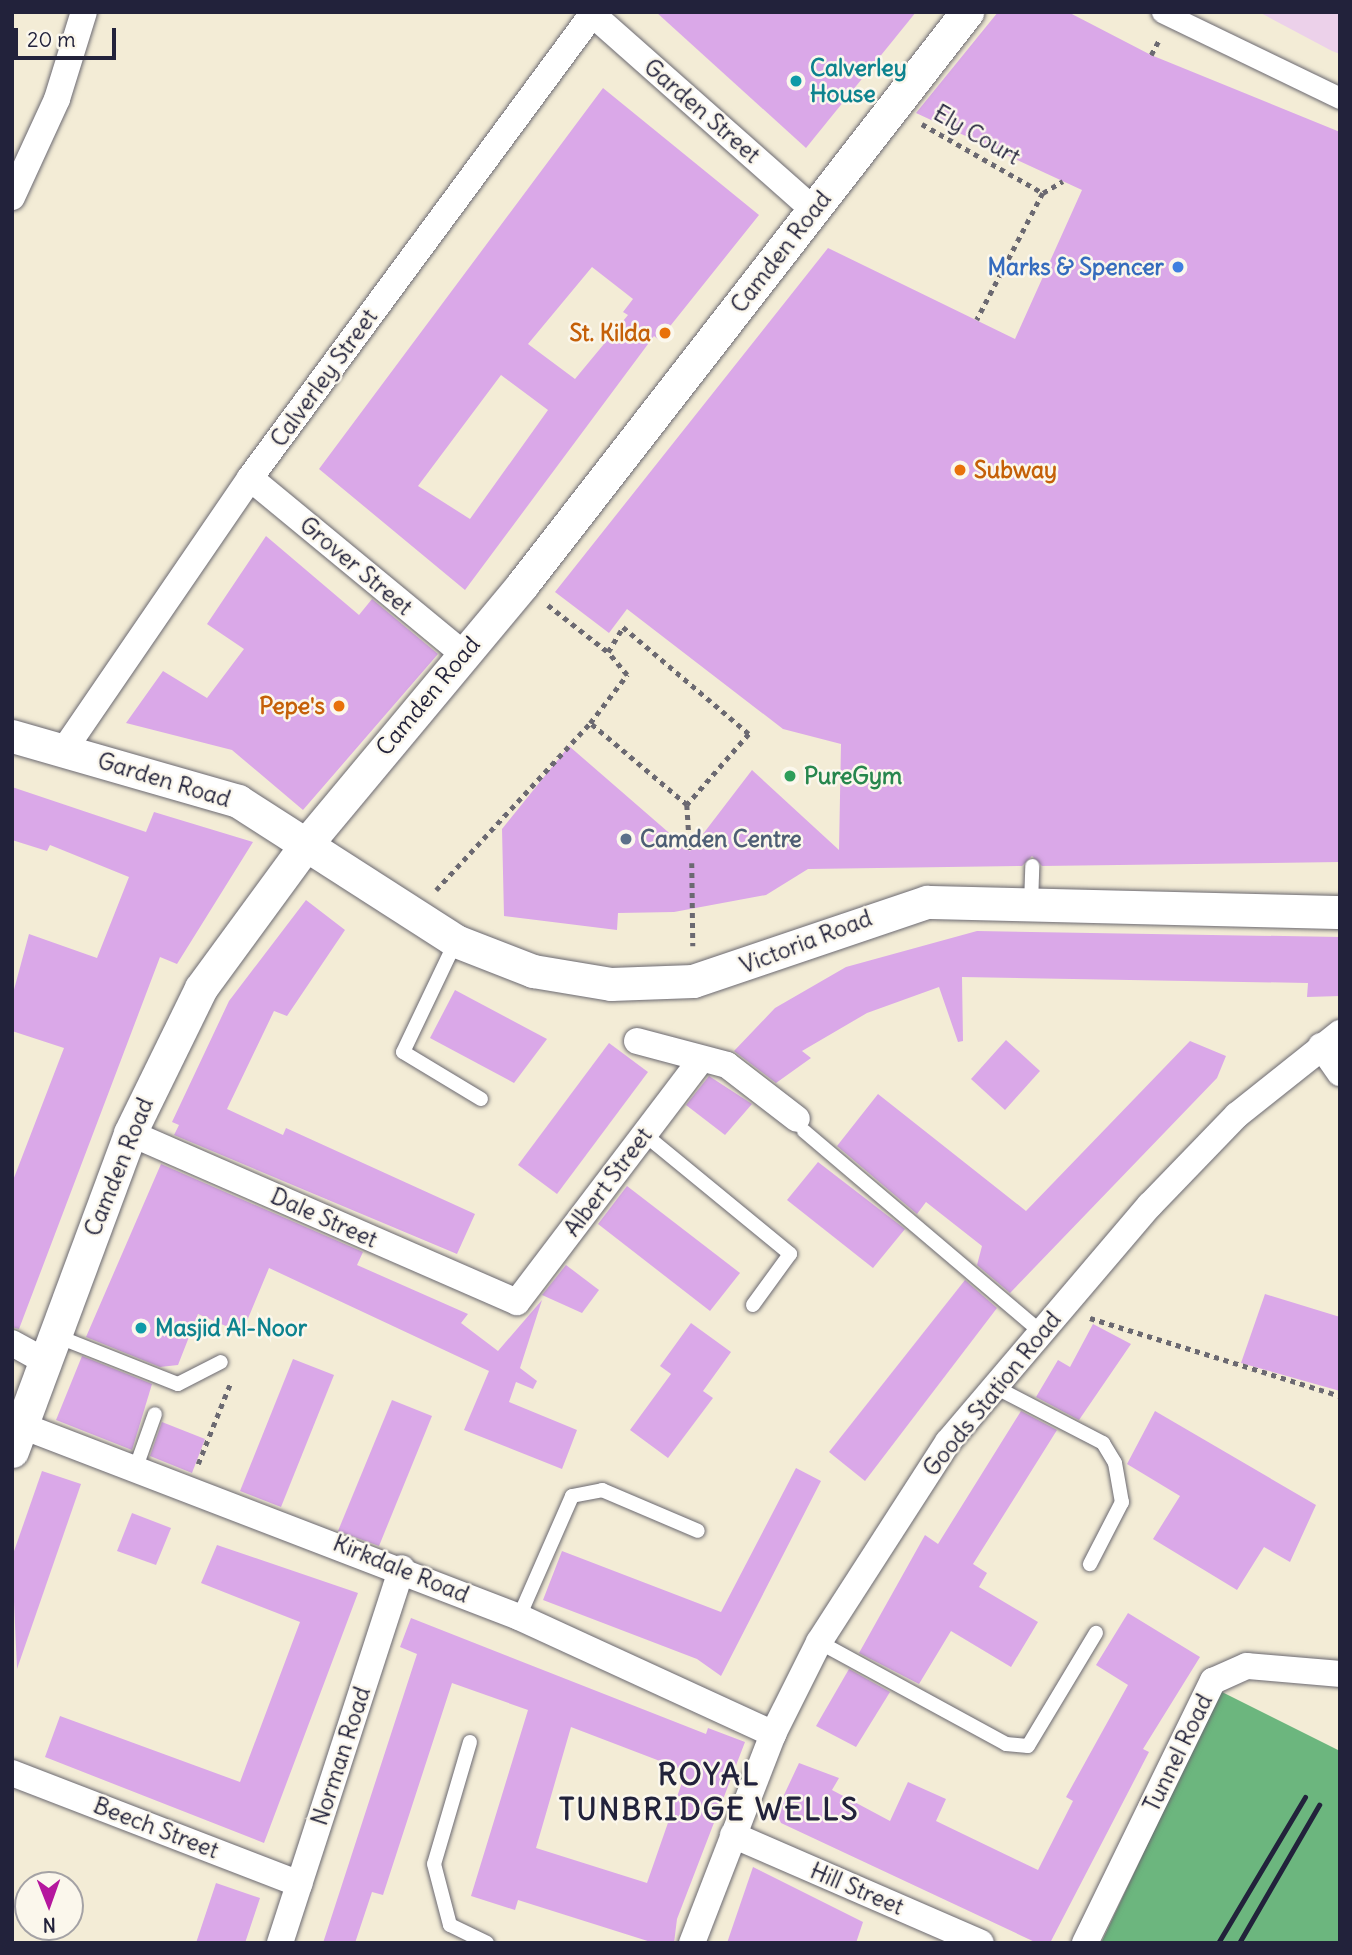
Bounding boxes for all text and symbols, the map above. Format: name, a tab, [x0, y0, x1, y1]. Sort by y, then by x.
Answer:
scale bar	[18, 14, 119, 58]
text: 20 m	[27, 26, 76, 53]
street label: Garden Street	[638, 53, 766, 169]
place label: Calverley House	[810, 54, 907, 108]
marker: Calverley House	[788, 73, 804, 89]
street label: Ely Court	[929, 99, 1025, 171]
street label: Camden Road	[725, 186, 837, 318]
place label: Marks & Spencer	[988, 253, 1164, 281]
marker: Marks & Spencer	[1170, 259, 1186, 275]
street label: Calverley Street	[265, 304, 383, 452]
place label: St. Kilda	[569, 319, 651, 347]
marker: St. Kilda	[657, 325, 673, 341]
place label: Subway	[974, 456, 1057, 484]
marker: Subway	[952, 462, 968, 478]
street label: Grover Street	[294, 511, 418, 621]
street label: Camden Road	[370, 631, 486, 761]
place label: Pepe's	[259, 692, 325, 720]
marker: Pepe's	[331, 698, 347, 714]
street label: Garden Road	[94, 747, 234, 813]
place label: PureGym	[804, 762, 902, 790]
marker: PureGym	[782, 768, 798, 784]
place label: Camden Centre	[640, 825, 802, 853]
marker: Camden Centre	[618, 831, 634, 847]
street label: Victoria Road	[736, 904, 876, 980]
street label: Camden Road	[79, 1094, 159, 1240]
street label: Albert Street	[558, 1122, 658, 1242]
street label: Dale Street	[266, 1182, 382, 1254]
street label: Goods Station Road	[917, 1306, 1067, 1482]
place label: Masjid Al-Noor	[155, 1314, 307, 1342]
marker: Masjid Al-Noor	[133, 1320, 149, 1336]
street label: Kirkdale Road	[329, 1529, 473, 1609]
street label: Norman Road	[306, 1683, 376, 1829]
street label: Tunnel Road	[1138, 1690, 1218, 1816]
district label: ROYAL TUNBRIDGE WELLS	[561, 1756, 857, 1826]
street label: Beech Street	[90, 1792, 222, 1864]
street label: Hill Street	[806, 1857, 908, 1921]
north arrow	[14, 1871, 84, 1941]
text: N	[43, 1913, 56, 1937]

